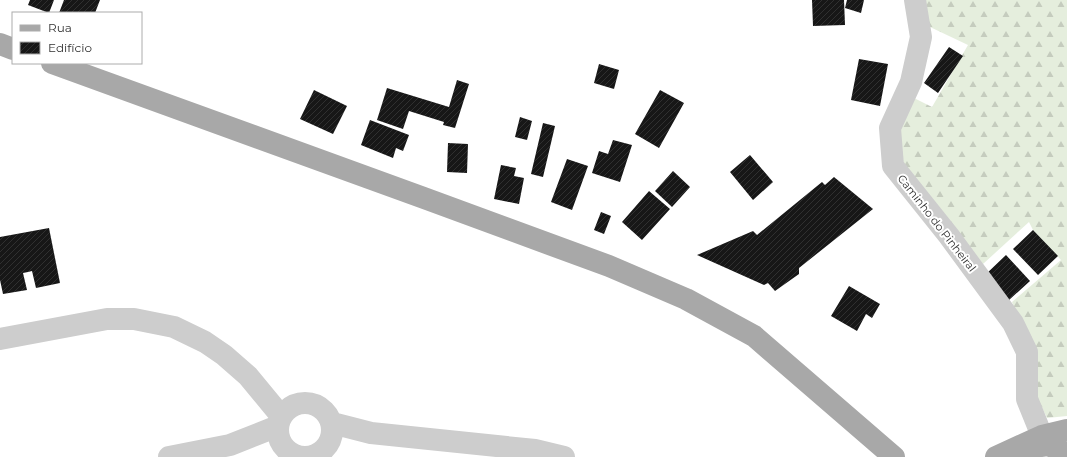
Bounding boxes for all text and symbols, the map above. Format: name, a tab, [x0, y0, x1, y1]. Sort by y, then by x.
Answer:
legend	[12, 12, 142, 64]
text: Rua	[48, 20, 72, 35]
text: Edifício	[48, 40, 92, 55]
street label: Caminho do Pinheiral	[895, 172, 979, 274]

